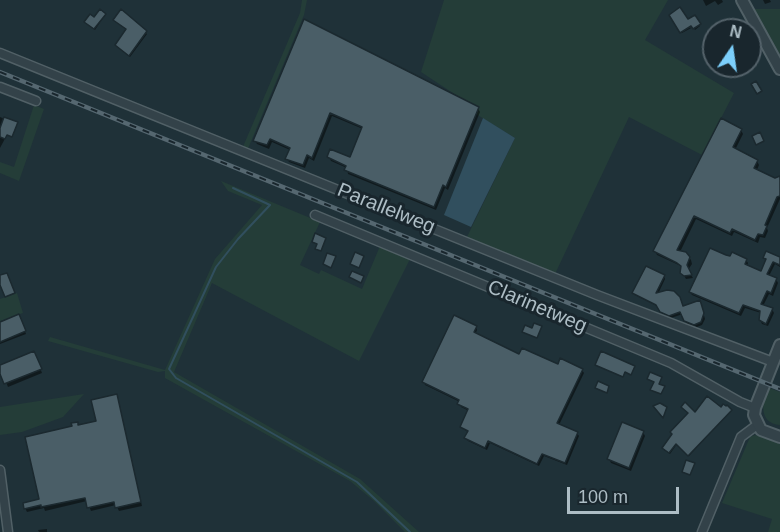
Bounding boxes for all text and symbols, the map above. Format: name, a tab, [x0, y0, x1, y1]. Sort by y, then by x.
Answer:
north arrow	[702, 18, 762, 78]
text: N	[728, 22, 743, 42]
street label: Parallelweg	[334, 179, 438, 239]
street label: Clarinetweg	[484, 275, 590, 339]
scale bar	[570, 475, 682, 513]
text: 100 m	[578, 487, 628, 507]

